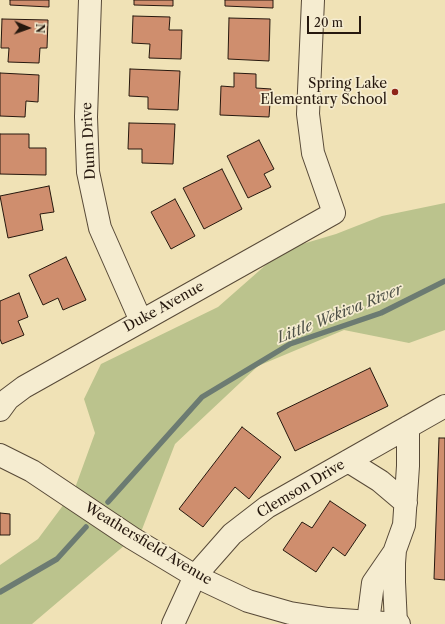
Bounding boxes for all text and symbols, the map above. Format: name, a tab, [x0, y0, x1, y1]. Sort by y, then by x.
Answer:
north arrow	[8, 8, 48, 48]
scale bar	[309, 8, 363, 34]
text: 20 m	[314, 15, 343, 30]
text: N	[33, 23, 47, 33]
place label: Spring Lake Elementary School	[260, 76, 387, 108]
marker: Spring Lake Elementary School	[390, 87, 400, 97]
street label: Dunn Drive	[79, 102, 99, 180]
street label: Duke Avenue	[121, 278, 207, 336]
water label: Little Wekiva River	[275, 281, 405, 347]
street label: Clemson Drive	[254, 456, 348, 522]
street label: Weathersfield Avenue	[81, 499, 215, 589]

